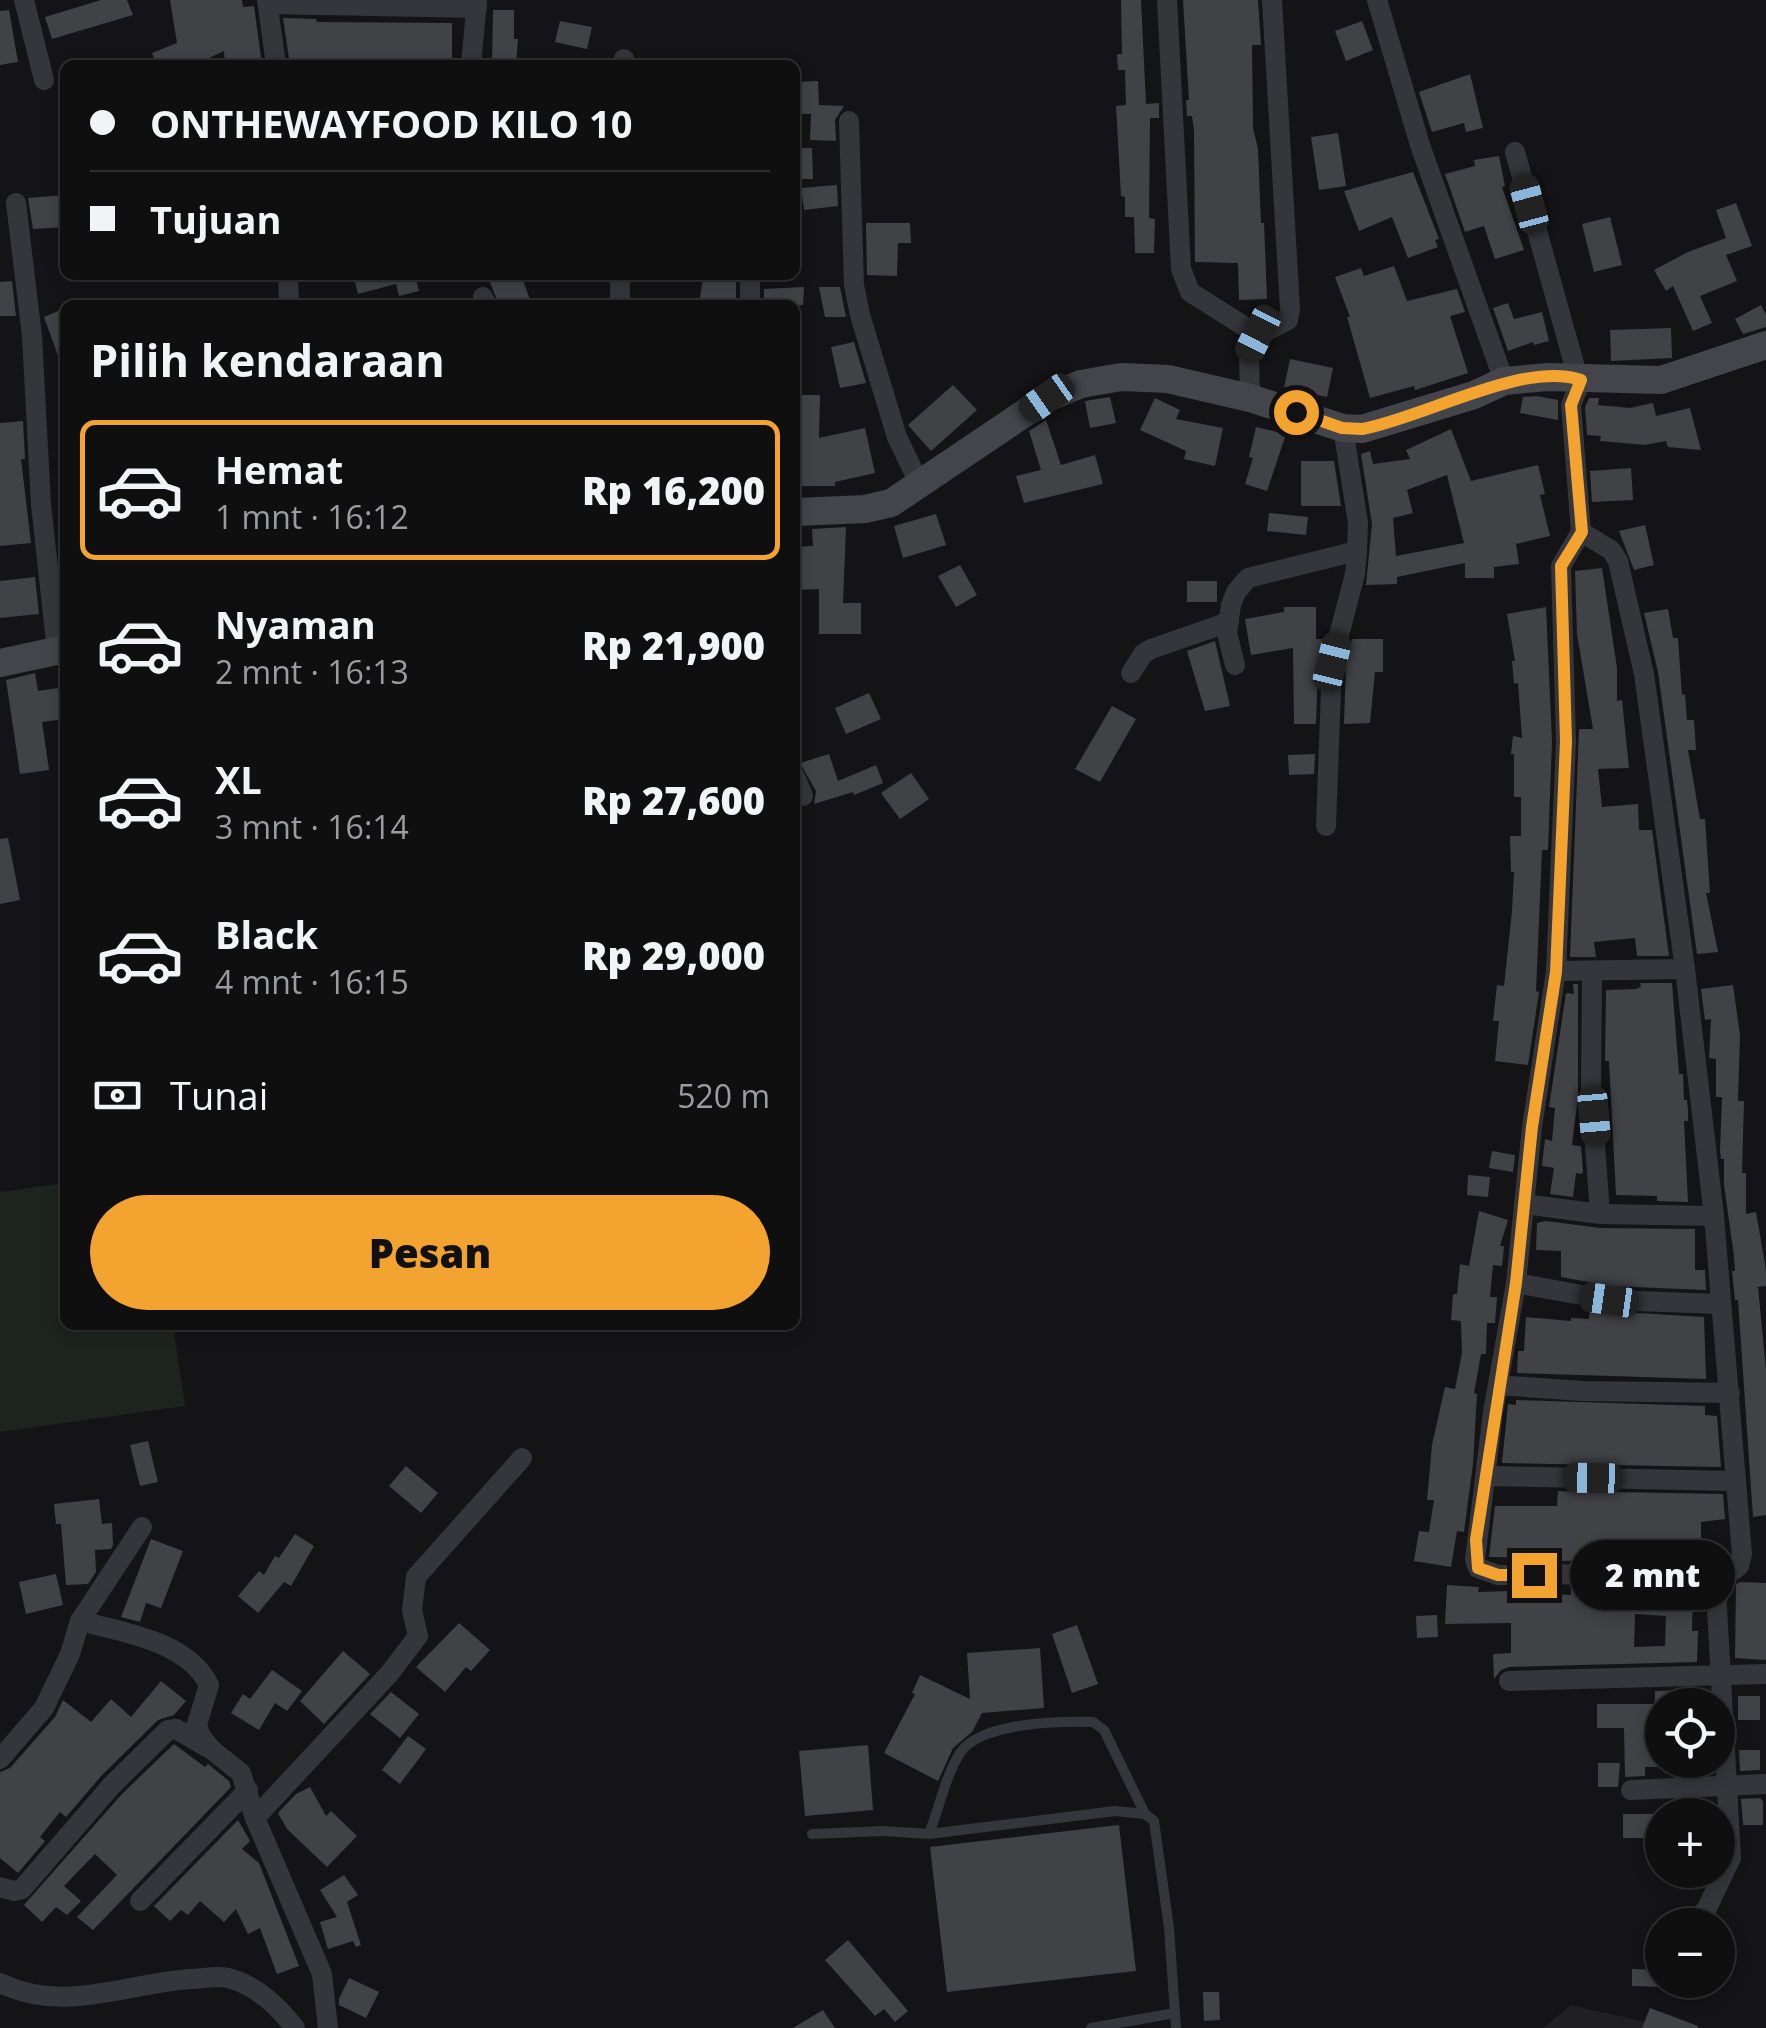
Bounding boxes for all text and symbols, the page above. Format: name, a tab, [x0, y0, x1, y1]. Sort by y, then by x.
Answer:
text: ONTHEWAYFOOD KILO 10	[150, 97, 632, 149]
car	[1507, 171, 1551, 237]
text: Tujuan	[150, 193, 281, 245]
car	[1231, 300, 1285, 368]
text: Pilih kendaraan	[90, 329, 445, 390]
car	[1014, 369, 1080, 427]
route start	[1274, 390, 1319, 435]
text: Hemat	[215, 443, 343, 495]
icon: car	[95, 445, 185, 535]
text: Rp 16,200	[582, 464, 765, 516]
text: 1 mnt · 16:12	[215, 495, 409, 538]
text: Nyaman	[215, 598, 376, 650]
icon: car	[95, 600, 185, 690]
text: Rp 21,900	[582, 619, 765, 671]
car	[1310, 629, 1354, 695]
text: 2 mnt · 16:13	[215, 650, 409, 693]
text: XL	[215, 753, 262, 805]
icon: car	[95, 755, 185, 845]
text: Rp 27,600	[582, 774, 765, 826]
text: 3 mnt · 16:14	[215, 805, 409, 848]
text: Black	[215, 908, 318, 960]
icon: car	[95, 910, 185, 1000]
text: Rp 29,000	[582, 929, 765, 981]
text: 4 mnt · 16:15	[215, 960, 409, 1003]
icon: cash	[90, 1068, 145, 1123]
text: Tunai	[170, 1069, 268, 1121]
text: 520 m	[677, 1074, 770, 1117]
car	[1576, 1085, 1612, 1147]
button: Pesan	[90, 1195, 770, 1310]
car	[1577, 1281, 1641, 1319]
car	[1563, 1462, 1623, 1494]
callout: 2 mnt	[1569, 1540, 1734, 1610]
route end	[1512, 1553, 1557, 1598]
text: 2 mnt	[1605, 1553, 1700, 1596]
map controls	[1645, 1688, 1735, 1998]
button: locate	[1645, 1688, 1735, 1778]
button: +	[1645, 1798, 1735, 1888]
button: −	[1645, 1908, 1735, 1998]

